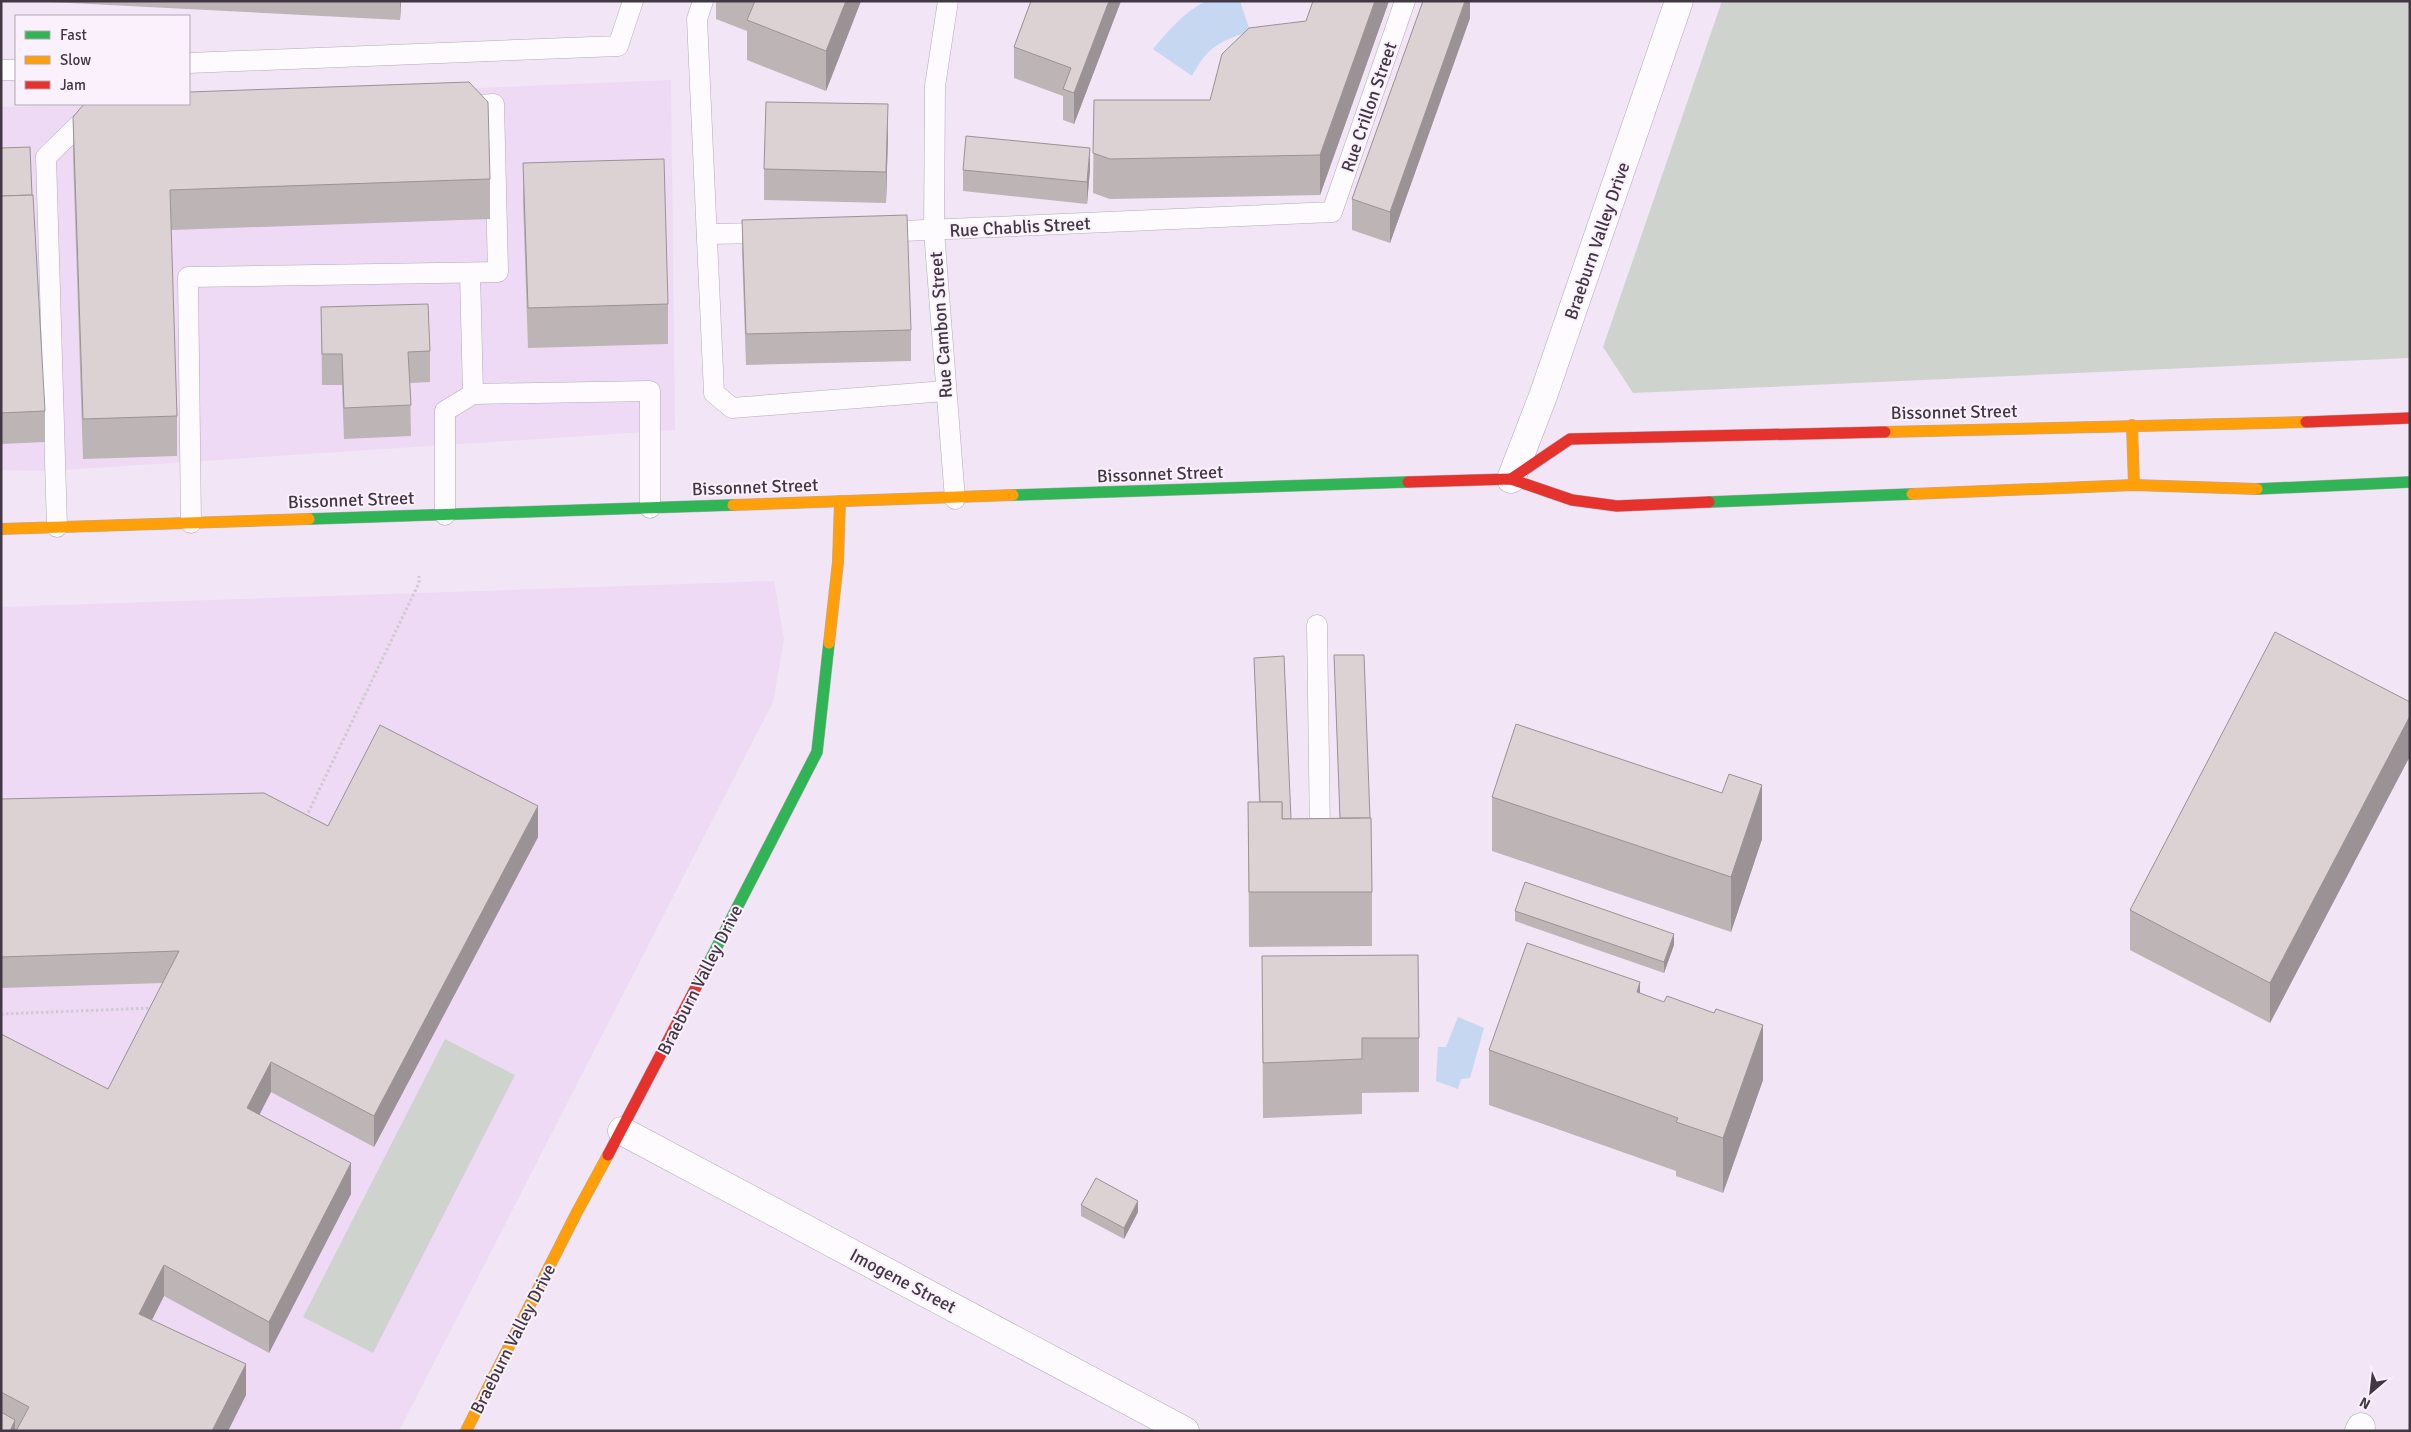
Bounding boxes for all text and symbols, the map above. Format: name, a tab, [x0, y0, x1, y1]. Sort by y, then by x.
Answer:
legend	[15, 15, 190, 105]
text: Fast	[60, 26, 87, 44]
street label: Rue Crillon Street	[1336, 39, 1402, 175]
text: Slow	[60, 51, 91, 69]
text: Jam	[60, 76, 86, 94]
street label: Braeburn Valley Drive	[1560, 159, 1634, 323]
street label: Rue Chablis Street	[949, 212, 1091, 242]
street label: Rue Cambon Street	[925, 251, 957, 399]
street label: Bissonnet Street	[1890, 400, 2018, 424]
street label: Bissonnet Street	[1096, 461, 1224, 487]
street label: Bissonnet Street	[691, 474, 819, 500]
street label: Bissonnet Street	[287, 487, 415, 513]
street label: Braeburn Valley Drive	[653, 901, 747, 1059]
street label: Imogene Street	[846, 1244, 960, 1318]
street label: Braeburn Valley Drive	[466, 1260, 560, 1418]
north arrow	[2346, 1367, 2396, 1417]
text: N	[2357, 1393, 2373, 1413]

